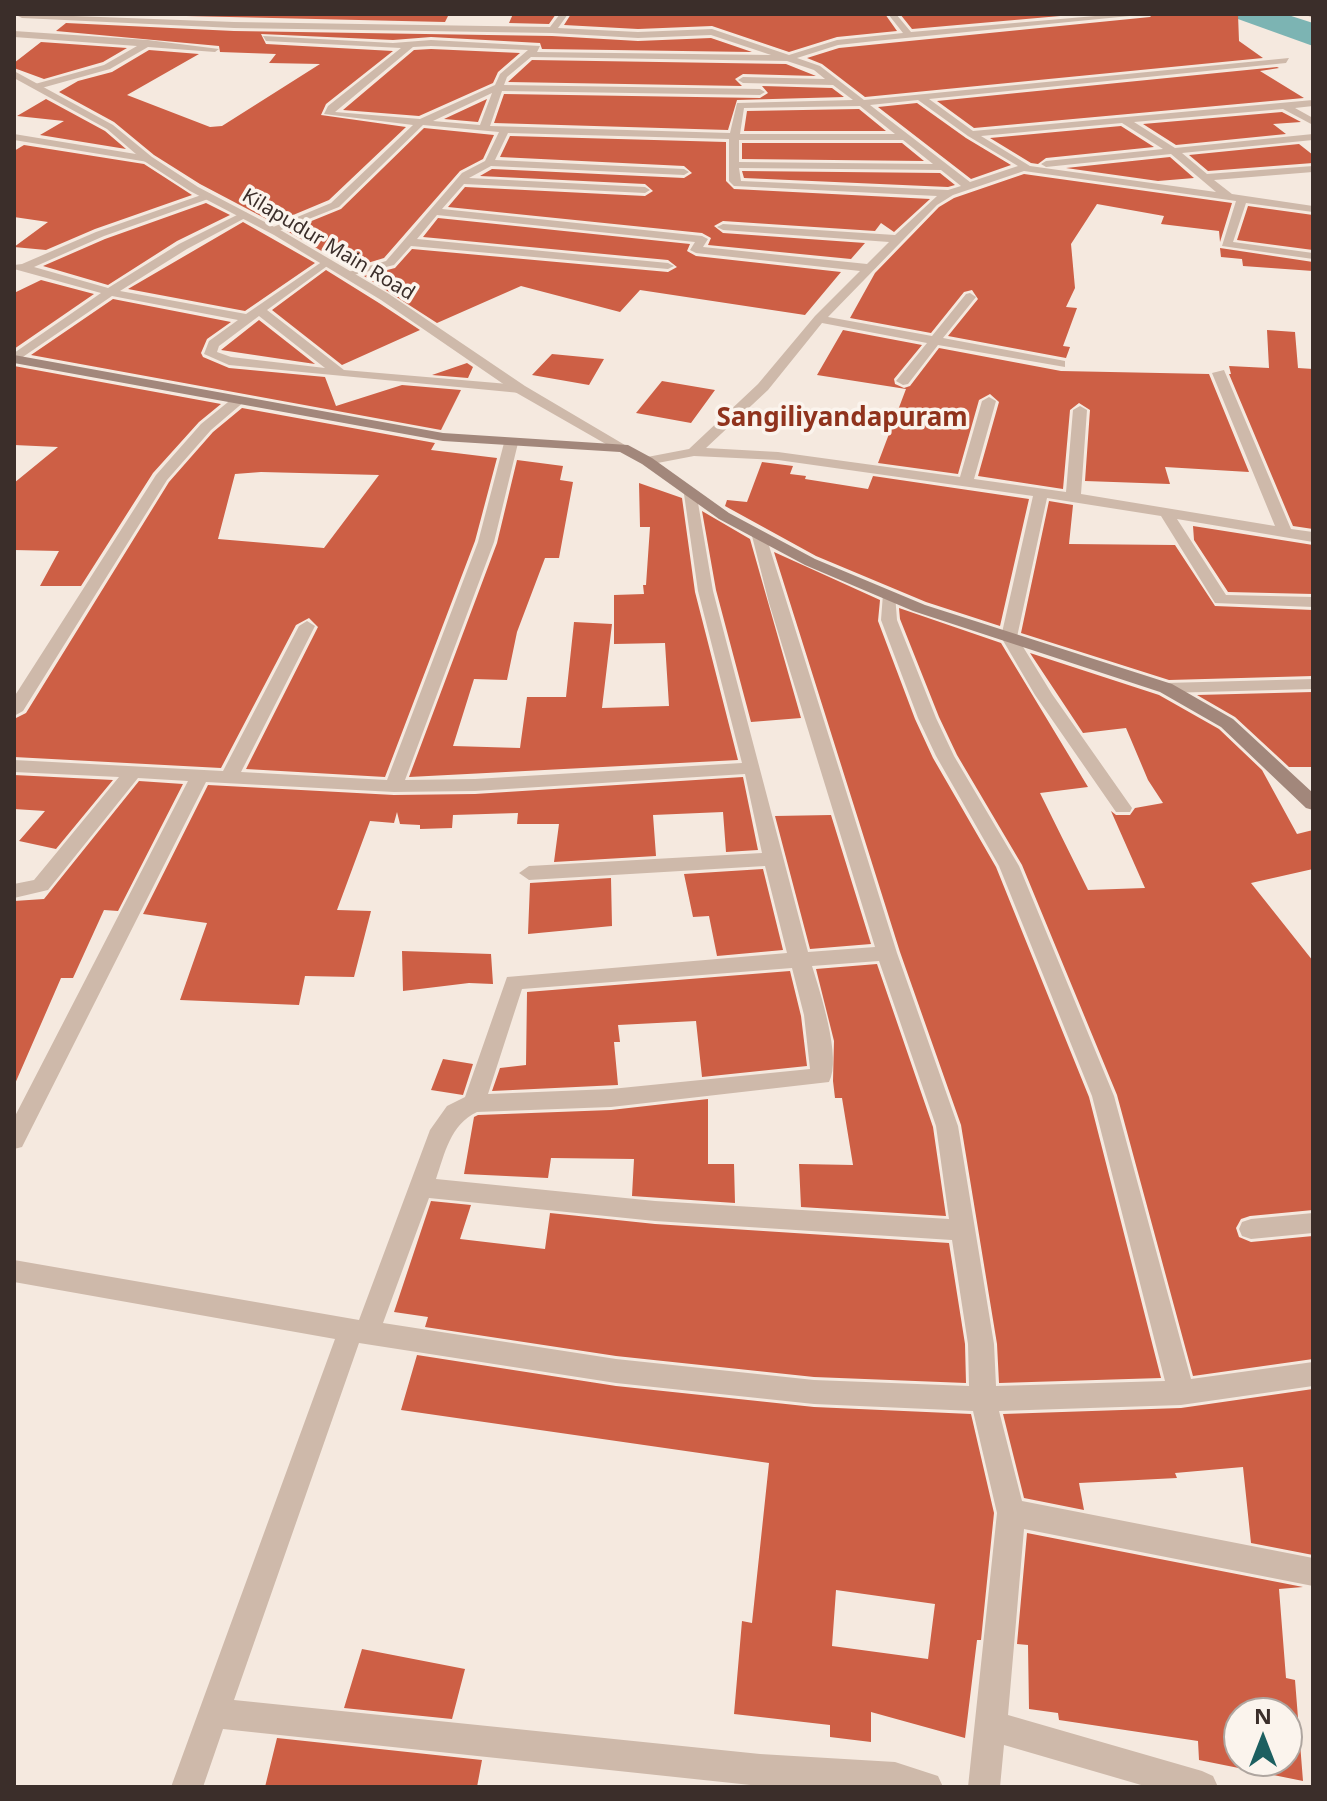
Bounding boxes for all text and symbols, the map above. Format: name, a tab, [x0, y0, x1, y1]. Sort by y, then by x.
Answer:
street label: Kilapudur Main Road	[237, 184, 419, 306]
district label: Sangiliyandapuram	[716, 403, 968, 435]
north arrow	[1223, 1697, 1303, 1777]
text: N	[1254, 1700, 1272, 1730]

